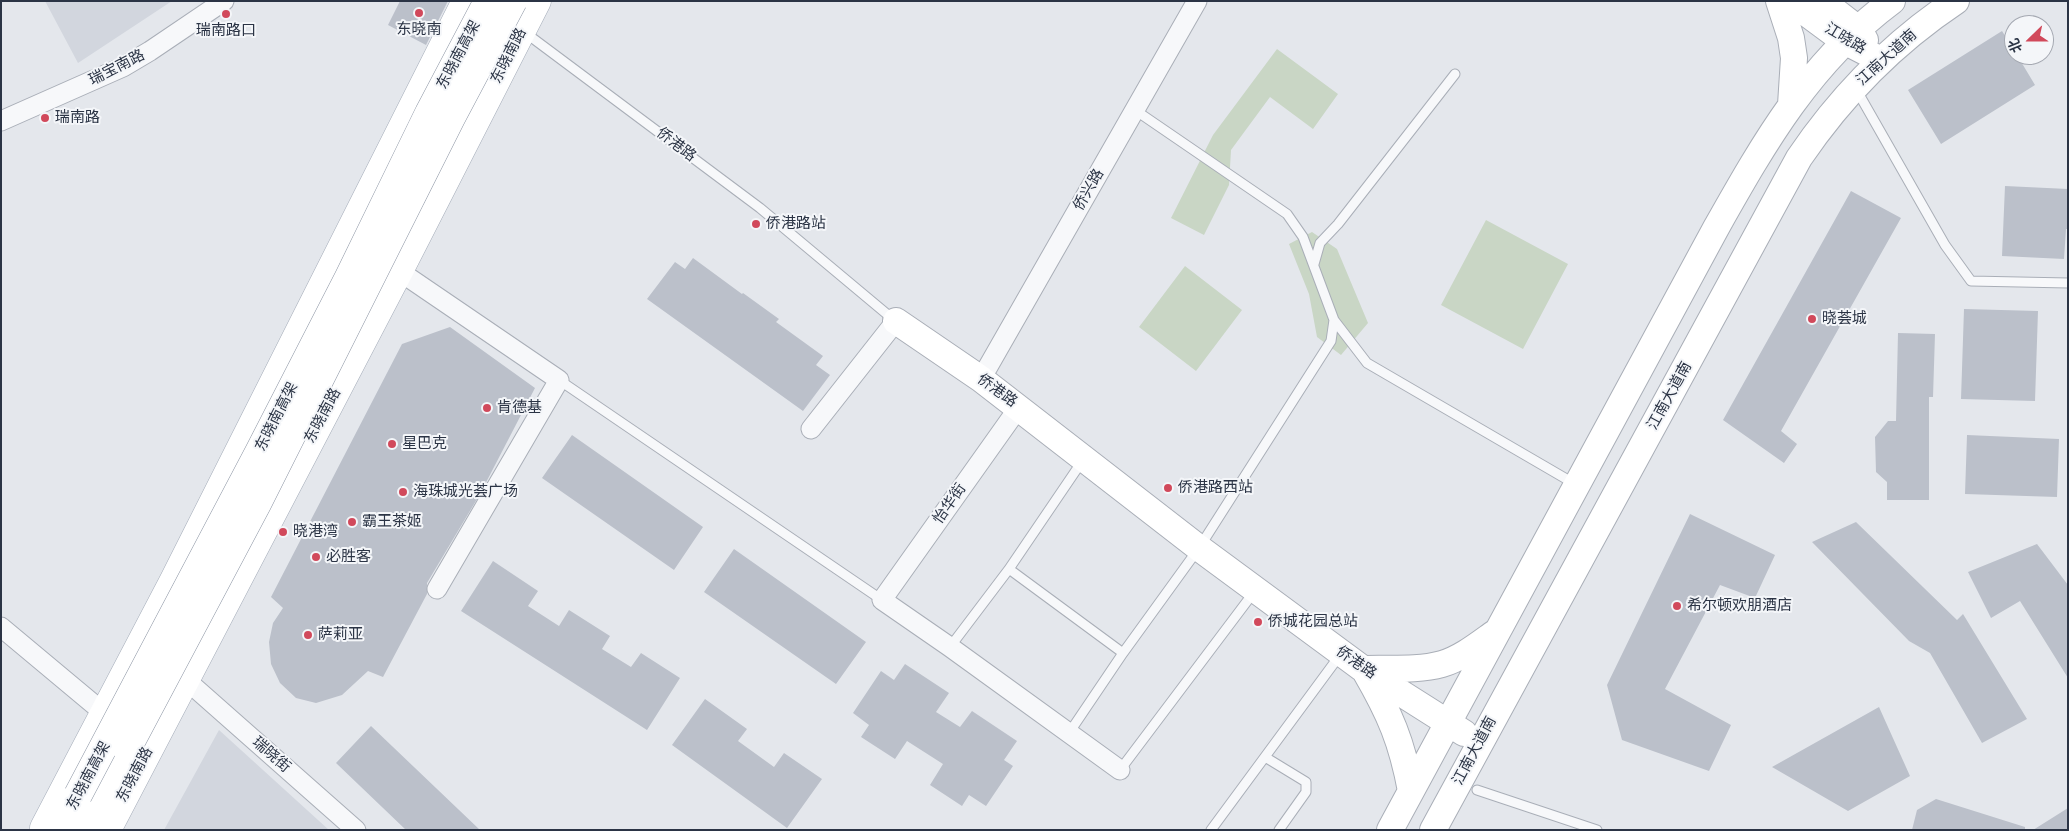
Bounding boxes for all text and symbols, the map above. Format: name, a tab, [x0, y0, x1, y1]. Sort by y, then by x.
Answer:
marker: 东晓南	[413, 7, 425, 19]
marker: 瑞南路口	[220, 8, 232, 20]
north arrow	[2004, 15, 2054, 65]
street label: 东晓南高架	[433, 18, 485, 92]
street label: 江晓路	[1821, 20, 1869, 58]
place label: 东晓南	[397, 21, 441, 39]
place label: 瑞南路口	[196, 22, 256, 40]
street label: 东晓南路	[487, 25, 531, 87]
street label: 江南大道南	[1853, 26, 1921, 90]
text: 北	[2005, 36, 2026, 55]
street label: 瑞宝南路	[86, 46, 148, 90]
place label: 瑞南路	[55, 109, 100, 127]
marker: 瑞南路	[39, 112, 51, 124]
street label: 侨港路	[653, 124, 699, 166]
street label: 侨兴路	[1070, 166, 1108, 214]
place label: 侨港路站	[766, 215, 826, 233]
marker: 侨港路站	[750, 218, 762, 230]
place label: 晓荟城	[1822, 310, 1867, 328]
marker: 晓荟城	[1806, 313, 1818, 325]
street label: 江南大道南	[1644, 359, 1696, 433]
street label: 侨港路	[974, 370, 1020, 412]
street label: 东晓南高架	[252, 380, 302, 454]
street label: 东晓南路	[301, 385, 345, 447]
place label: 肯德基	[497, 399, 542, 417]
marker: 肯德基	[481, 402, 493, 414]
place label: 星巴克	[402, 435, 447, 453]
marker: 星巴克	[386, 438, 398, 450]
place label: 侨港路西站	[1178, 479, 1253, 497]
street label: 怡华街	[930, 480, 970, 528]
marker: 侨港路西站	[1162, 482, 1174, 494]
place label: 海珠城光荟广场	[413, 483, 518, 501]
marker: 海珠城光荟广场	[397, 486, 409, 498]
place label: 霸王茶姬	[362, 513, 422, 531]
marker: 霸王茶姬	[346, 516, 358, 528]
place label: 晓港湾	[293, 523, 338, 541]
marker: 晓港湾	[277, 526, 289, 538]
place label: 必胜客	[326, 548, 371, 566]
marker: 必胜客	[310, 551, 322, 563]
place label: 希尔顿欢朋酒店	[1687, 597, 1792, 615]
marker: 希尔顿欢朋酒店	[1671, 600, 1683, 612]
place label: 侨城花园总站	[1268, 613, 1358, 631]
marker: 侨城花园总站	[1252, 616, 1264, 628]
place label: 萨莉亚	[318, 626, 363, 644]
marker: 萨莉亚	[302, 629, 314, 641]
street label: 侨港路	[1332, 643, 1380, 683]
street label: 江南大道南	[1449, 714, 1501, 788]
street label: 瑞晓街	[248, 733, 294, 777]
street label: 东晓南高架	[63, 739, 115, 813]
street label: 东晓南路	[113, 744, 157, 806]

